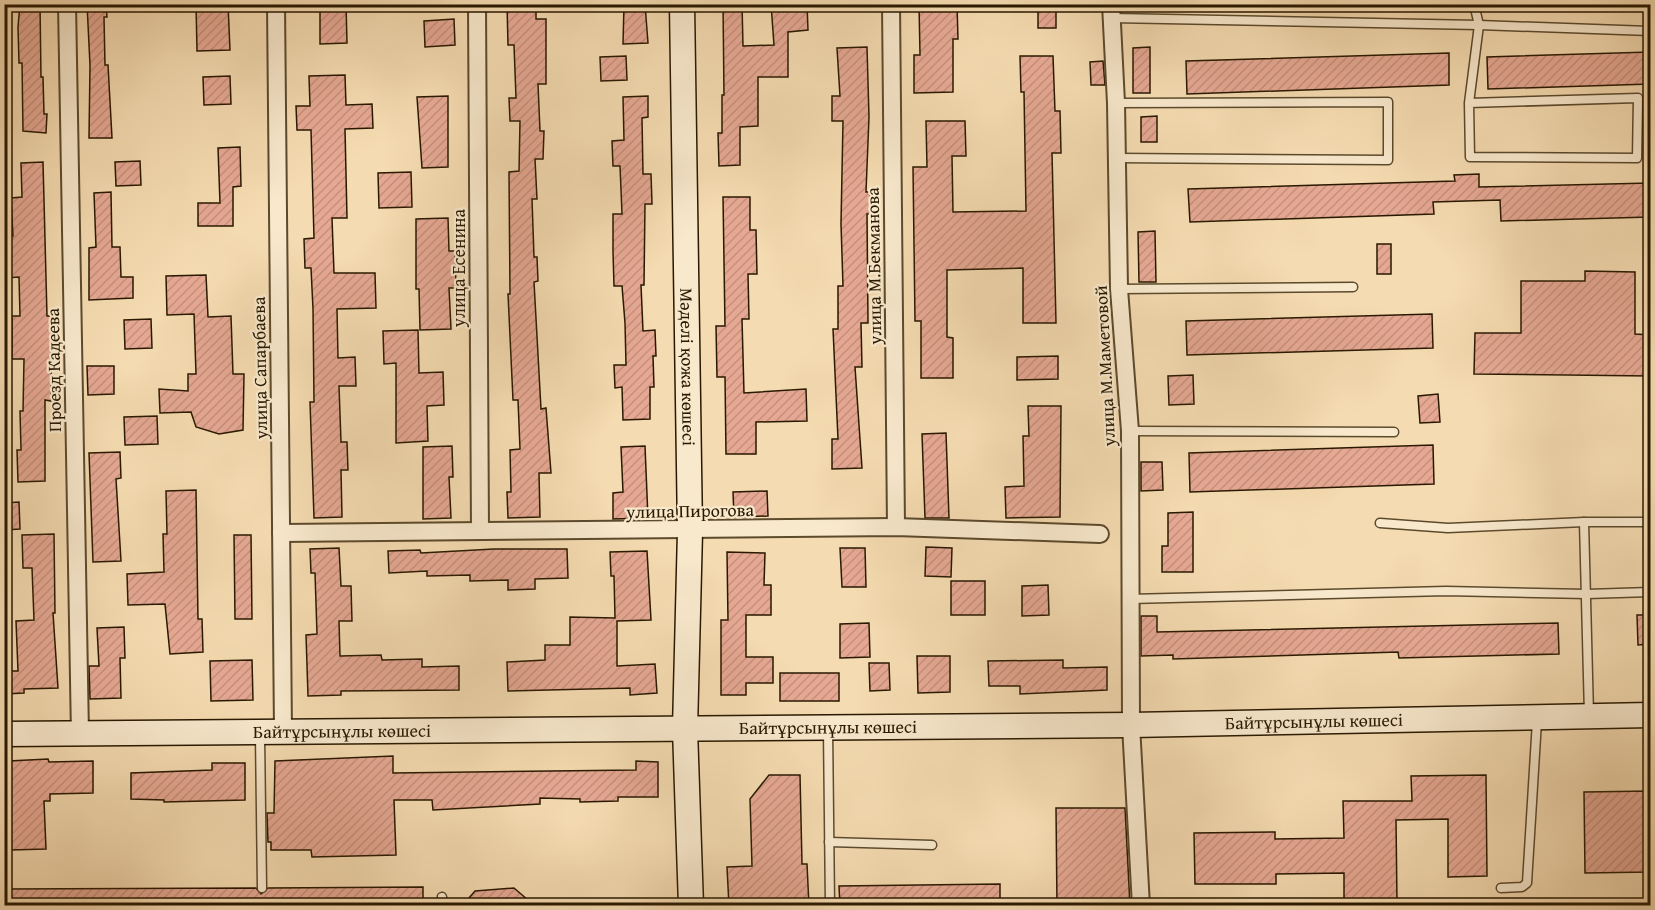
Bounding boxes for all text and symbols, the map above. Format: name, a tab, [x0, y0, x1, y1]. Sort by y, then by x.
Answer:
street label: улица М.Бекманова	[859, 187, 888, 346]
street label: улица Есенина	[445, 208, 472, 328]
street label: улица М.Маметовой	[1087, 284, 1122, 448]
street label: Мәделі қожа көшесі	[673, 288, 703, 446]
street label: улица Сапарбаева	[245, 296, 274, 441]
street label: Проезд Кадеева	[39, 307, 68, 432]
street label: улица Пирогова	[625, 496, 755, 525]
street label: Байтұрсынұлы көшесі	[1225, 706, 1403, 736]
street label: Байтұрсынұлы көшесі	[739, 713, 917, 741]
street label: Байтұрсынұлы көшесі	[253, 717, 431, 745]

